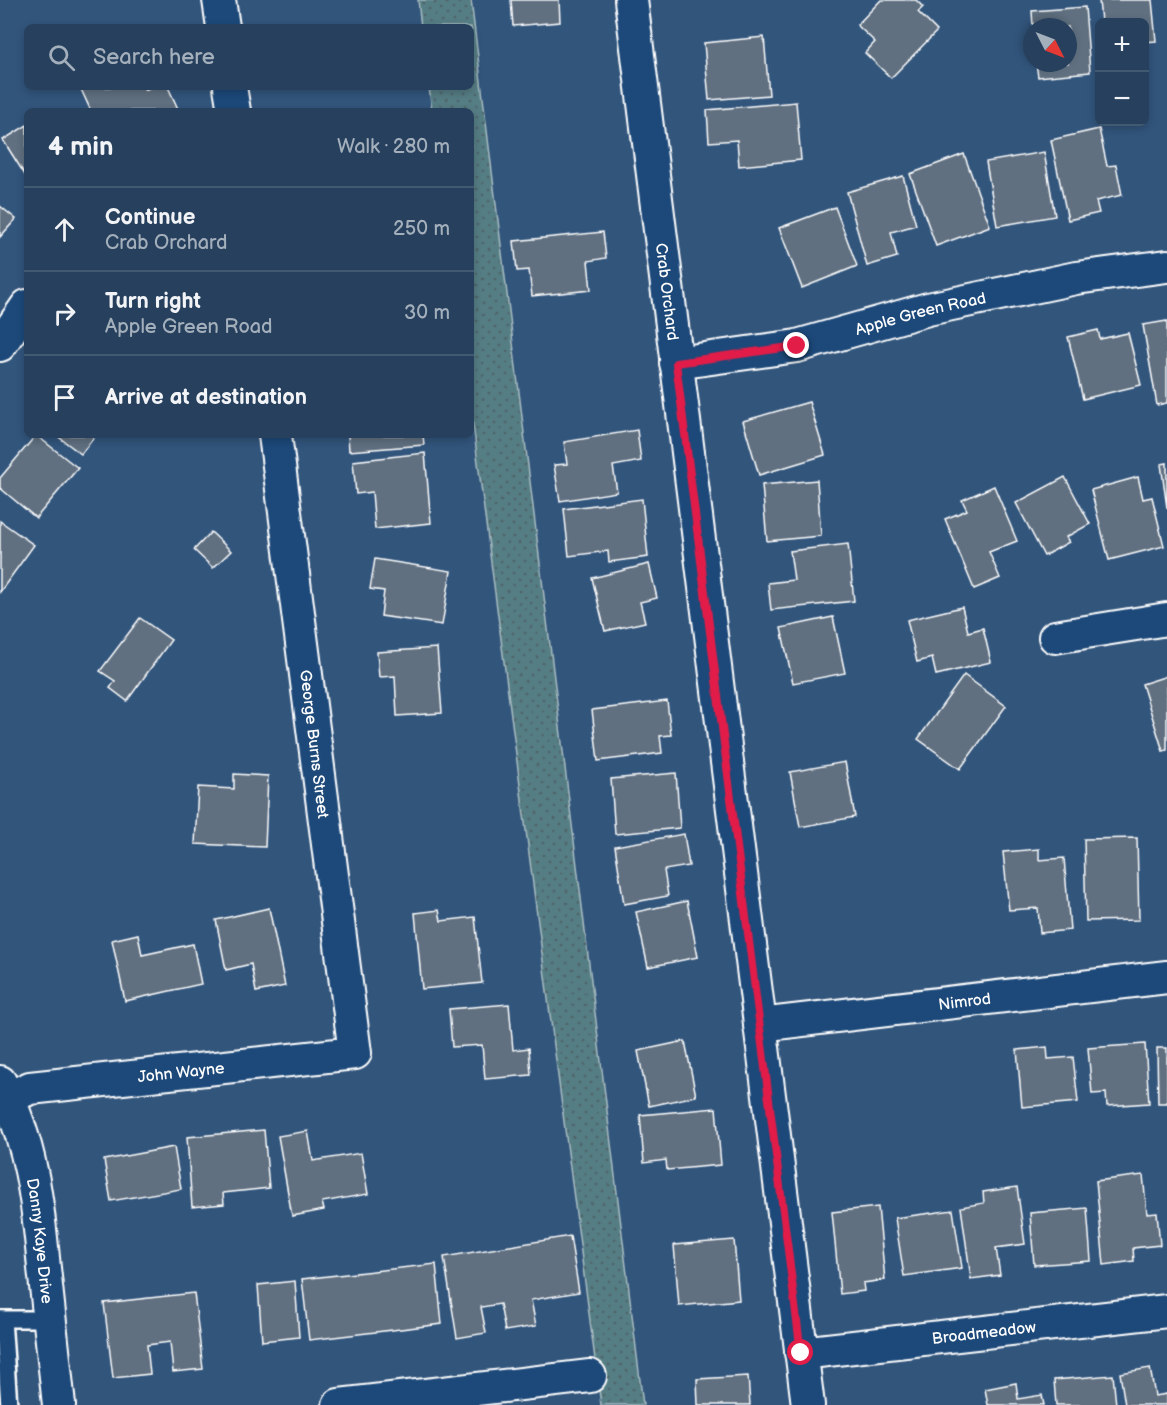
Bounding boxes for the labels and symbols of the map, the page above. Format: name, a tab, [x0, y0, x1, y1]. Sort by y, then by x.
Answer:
north arrow	[1023, 18, 1077, 72]
street label: Crab Orchard	[651, 242, 682, 342]
street label: Apple Green Road	[853, 289, 988, 340]
route end	[783, 332, 809, 358]
street label: George Burns Street	[295, 669, 332, 820]
street label: Nimrod	[937, 990, 992, 1015]
street label: John Wayne	[137, 1059, 226, 1087]
street label: Danny Kaye Drive	[22, 1177, 56, 1305]
street label: Broadmeadow	[931, 1318, 1037, 1349]
route start	[787, 1339, 813, 1365]

